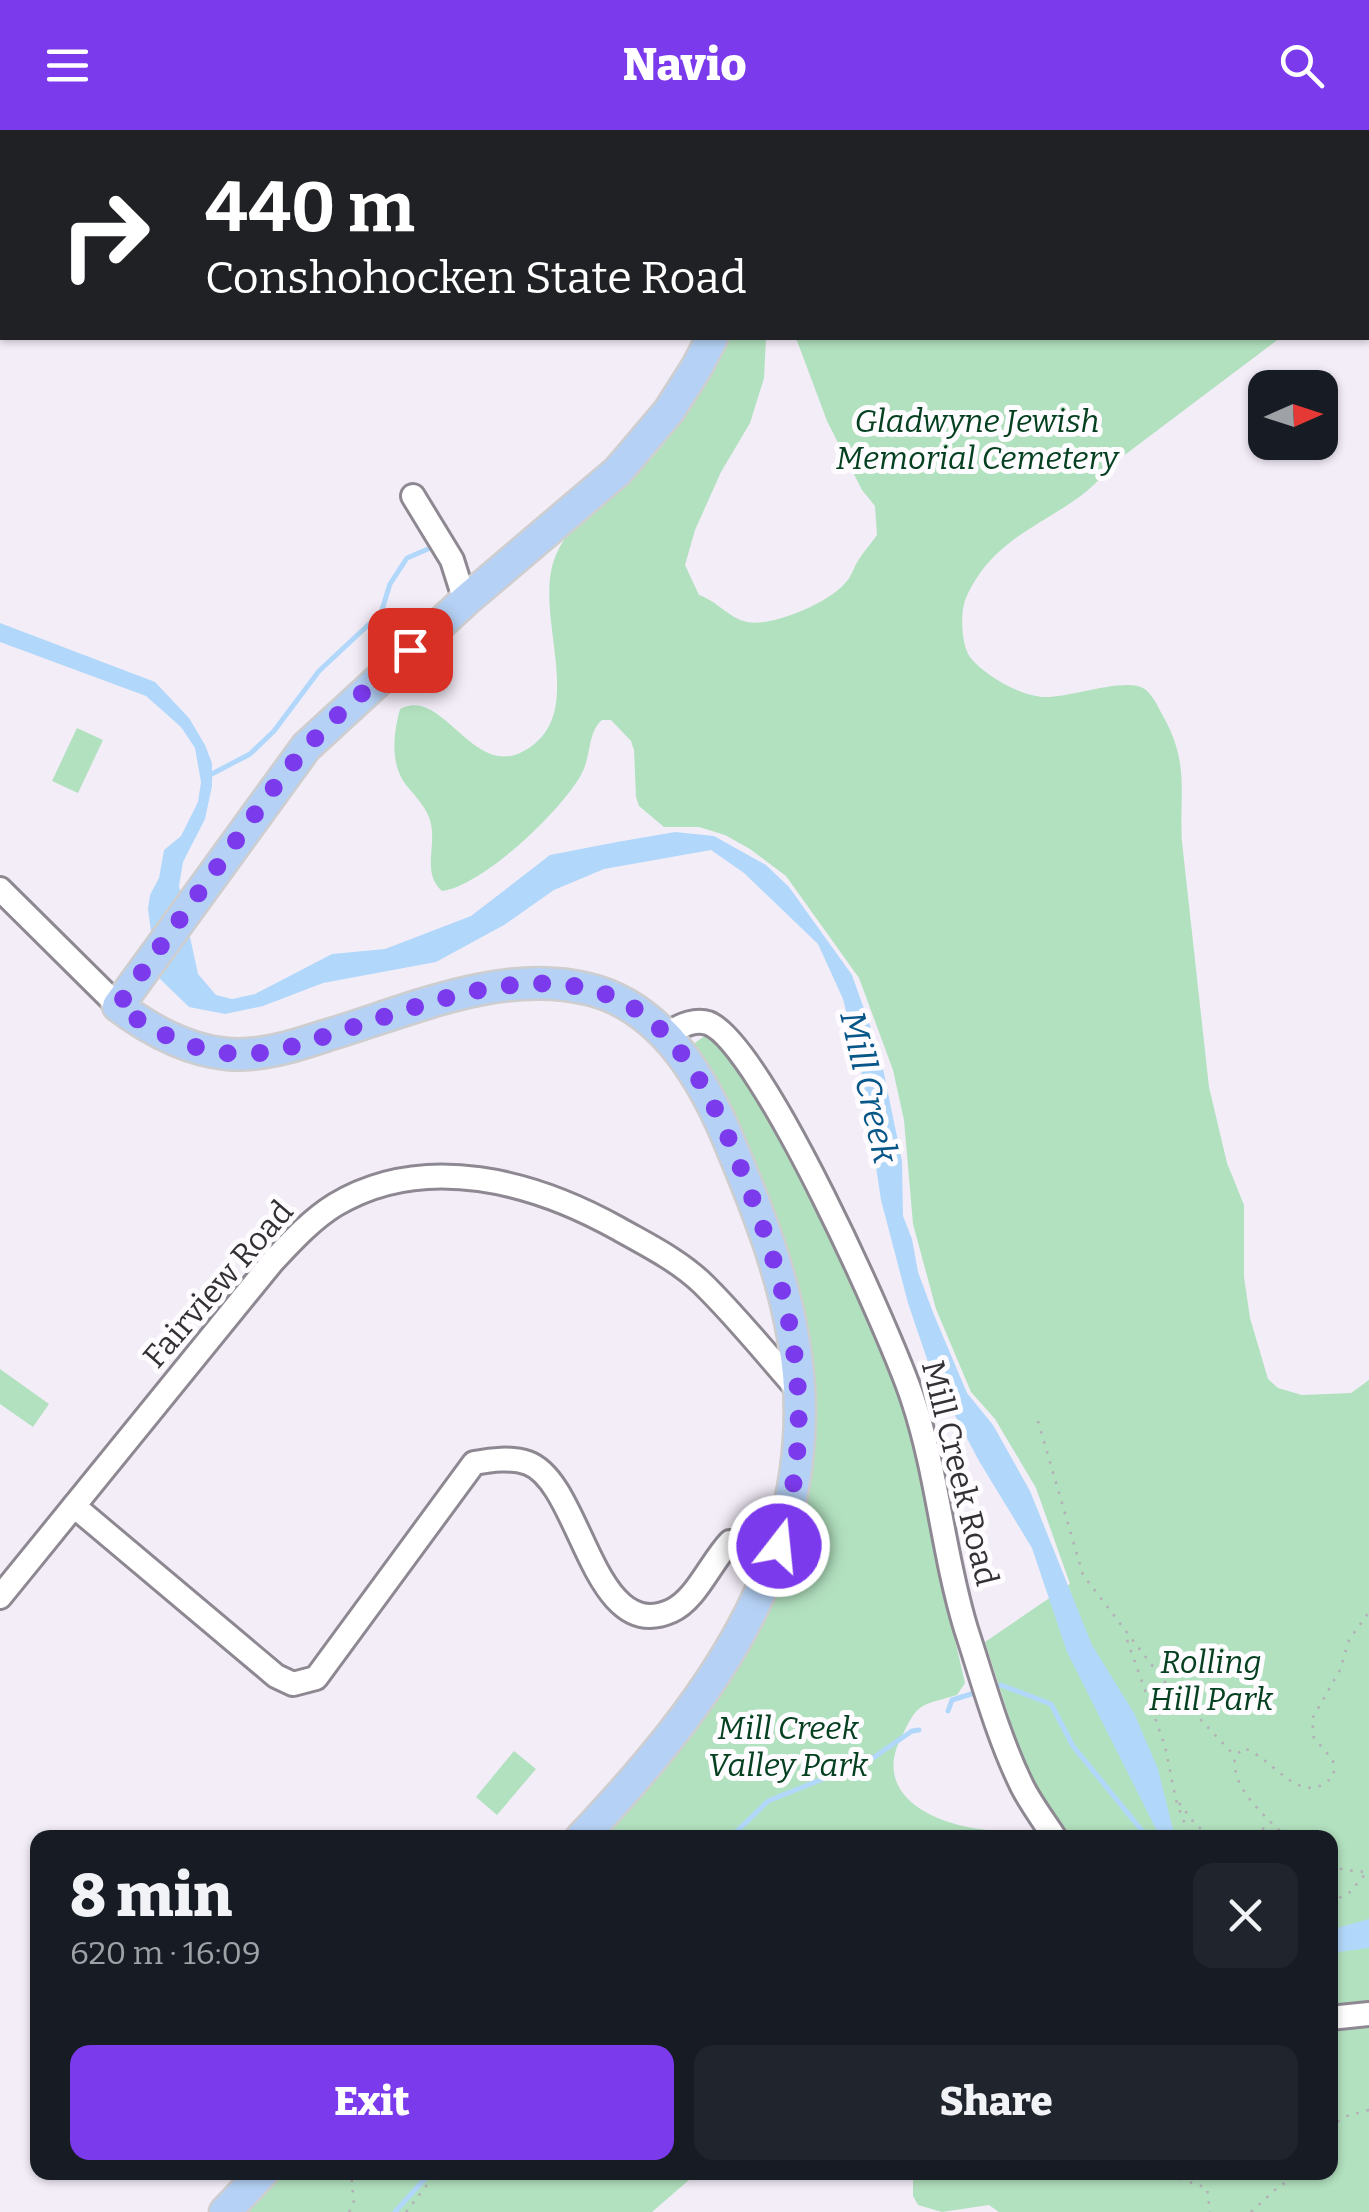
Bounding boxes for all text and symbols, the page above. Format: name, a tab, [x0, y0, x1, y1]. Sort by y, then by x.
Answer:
icon: menu	[40, 38, 95, 93]
text: Navio	[623, 38, 746, 92]
icon: search	[1274, 38, 1329, 93]
text: 440 m	[205, 166, 415, 250]
icon: right	[40, 170, 170, 300]
text: Conshohocken State Road	[205, 251, 747, 305]
north arrow	[1248, 370, 1338, 460]
map controls	[1248, 370, 1338, 460]
park label: Gladwyne Jewish Memorial Cemetery	[836, 402, 1120, 477]
pin	[368, 608, 453, 693]
icon: arrive	[383, 623, 438, 678]
water label: Mill Creek	[831, 1007, 907, 1168]
street label: Fairview Road	[135, 1193, 301, 1375]
street label: Mill Creek Road	[914, 1356, 1006, 1590]
position arrow	[727, 1494, 831, 1598]
park label: Rolling Hill Park	[1149, 1643, 1274, 1718]
park label: Mill Creek Valley Park	[708, 1709, 869, 1784]
text: 8 min	[70, 1860, 232, 1932]
button: close	[1193, 1863, 1298, 1968]
text: 620 m · 16:09	[70, 1934, 261, 1972]
button: Exit	[70, 2045, 674, 2160]
button: Share	[694, 2045, 1298, 2160]

